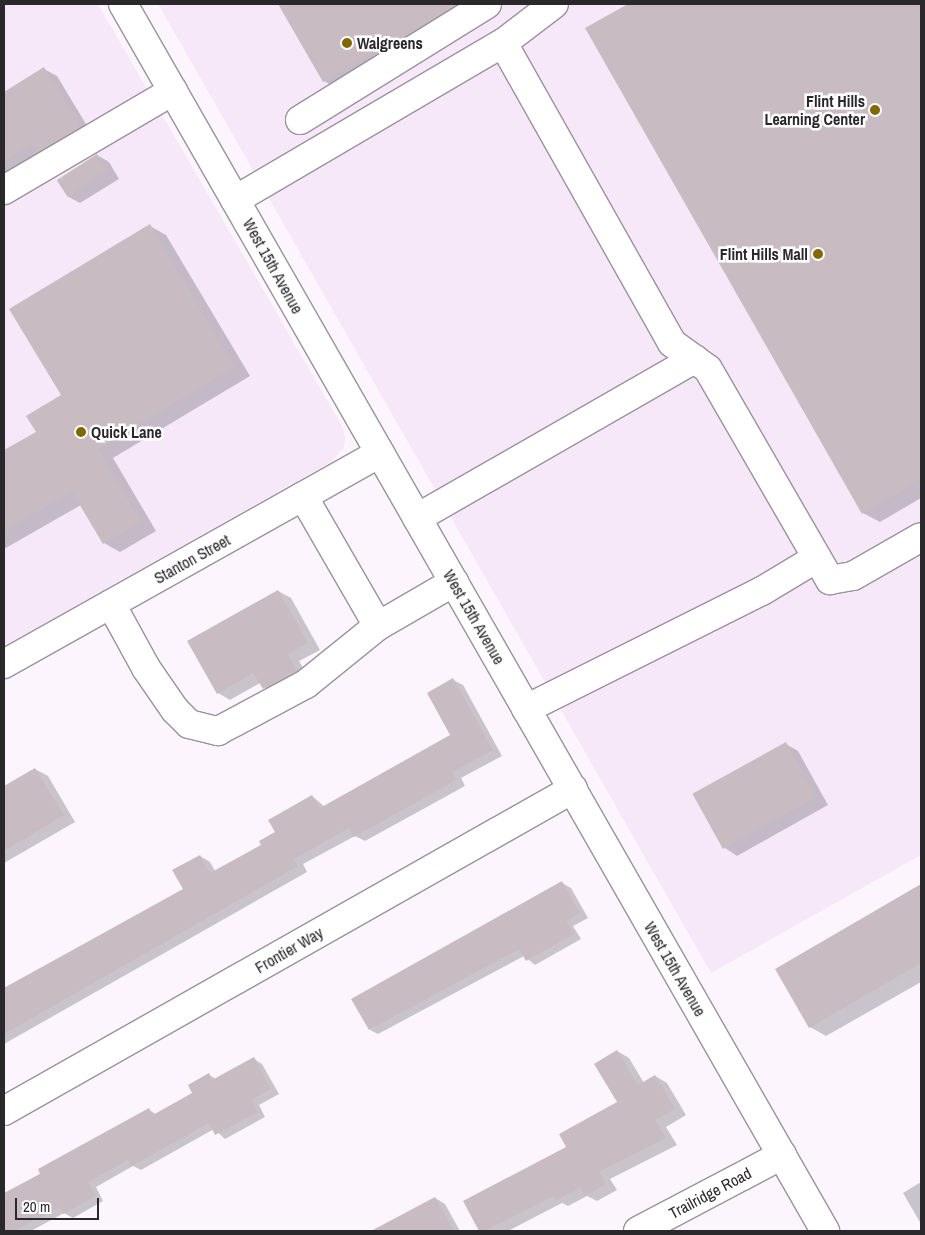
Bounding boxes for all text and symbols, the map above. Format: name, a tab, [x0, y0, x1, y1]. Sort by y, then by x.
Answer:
place label: Walgreens	[357, 33, 423, 53]
marker: Walgreens	[341, 37, 353, 49]
place label: Flint Hills Learning Center	[764, 91, 865, 129]
marker: Flint Hills Learning Center	[869, 104, 881, 116]
street label: West 15th Avenue	[239, 215, 307, 317]
place label: Flint Hills Mall	[720, 244, 808, 264]
marker: Flint Hills Mall	[812, 248, 824, 260]
place label: Quick Lane	[91, 422, 162, 442]
marker: Quick Lane	[75, 426, 87, 438]
street label: Stanton Street	[151, 530, 233, 588]
street label: West 15th Avenue	[439, 566, 509, 668]
street label: West 15th Avenue	[640, 918, 710, 1020]
street label: Frontier Way	[252, 923, 326, 977]
street label: Trailridge Road	[665, 1163, 755, 1223]
scale bar	[18, 1188, 101, 1220]
text: 20 m	[23, 1196, 50, 1217]

